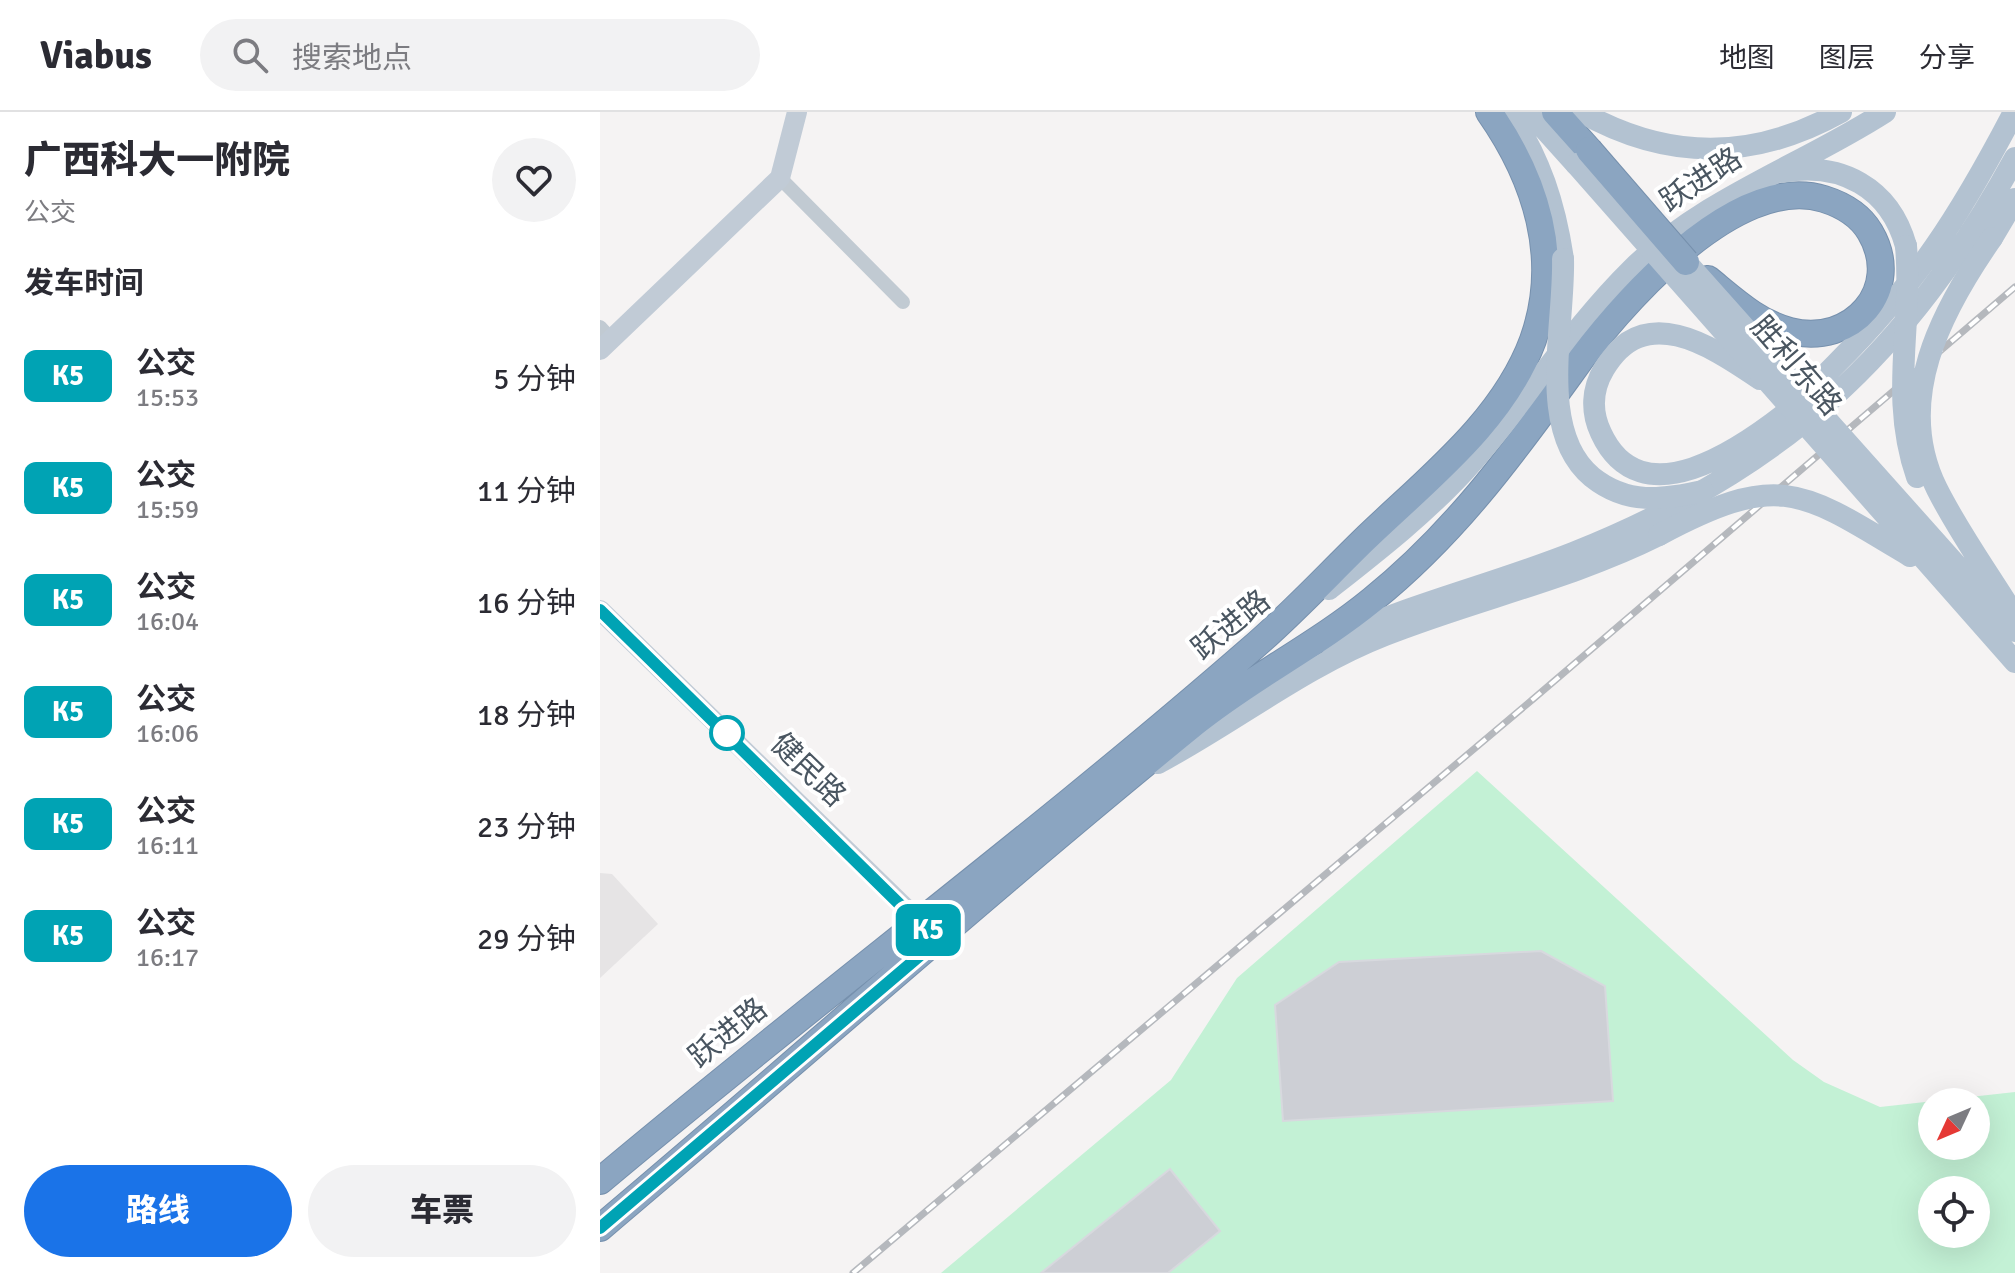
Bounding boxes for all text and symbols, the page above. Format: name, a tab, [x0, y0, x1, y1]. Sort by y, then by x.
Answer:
search box	[200, 19, 760, 91]
text: Viabus	[40, 32, 152, 79]
icon: search	[228, 33, 272, 77]
text: 搜索地点	[292, 40, 412, 77]
text: 地图	[1719, 41, 1775, 75]
text: 图层	[1819, 41, 1875, 75]
text: 分享	[1919, 41, 1975, 75]
text: 广西科大一附院	[24, 137, 290, 184]
button: heart	[492, 138, 576, 222]
street label: 跃进路	[1653, 140, 1749, 220]
text: 公交	[24, 197, 76, 229]
text: 发车时间	[24, 265, 144, 302]
street label: 胜利东路	[1743, 309, 1849, 423]
text: 公交	[136, 345, 196, 382]
text: K5	[52, 359, 84, 393]
text: 5 分钟	[493, 361, 576, 398]
text: 15:53	[136, 382, 199, 414]
text: 公交	[136, 457, 196, 494]
text: K5	[52, 471, 84, 505]
text: 11 分钟	[477, 473, 576, 510]
text: 15:59	[136, 494, 199, 526]
text: 公交	[136, 569, 196, 606]
street label: 跃进路	[1184, 582, 1278, 668]
text: K5	[52, 583, 84, 617]
text: 16 分钟	[477, 585, 576, 622]
text: 16:04	[136, 606, 199, 638]
text: 公交	[136, 681, 196, 718]
text: K5	[52, 695, 84, 729]
text: 18 分钟	[477, 697, 576, 734]
unlabelled marker	[710, 716, 744, 750]
text: 16:06	[136, 718, 199, 750]
street label: 健民路	[763, 725, 853, 815]
text: 公交	[136, 793, 196, 830]
text: K5	[52, 807, 84, 841]
text: 23 分钟	[477, 809, 576, 846]
text: 16:11	[136, 830, 199, 862]
line badge: K5	[892, 904, 964, 956]
text: 公交	[136, 905, 196, 942]
text: K5	[912, 913, 944, 947]
text: K5	[52, 919, 84, 953]
text: 29 分钟	[477, 921, 576, 958]
text: 16:17	[136, 942, 199, 974]
street label: 跃进路	[681, 990, 775, 1076]
north arrow	[1918, 1088, 1990, 1160]
map controls	[1918, 1088, 1990, 1248]
button: 路线	[24, 1165, 292, 1257]
button: 车票	[308, 1165, 576, 1257]
button: locate	[1918, 1176, 1990, 1248]

